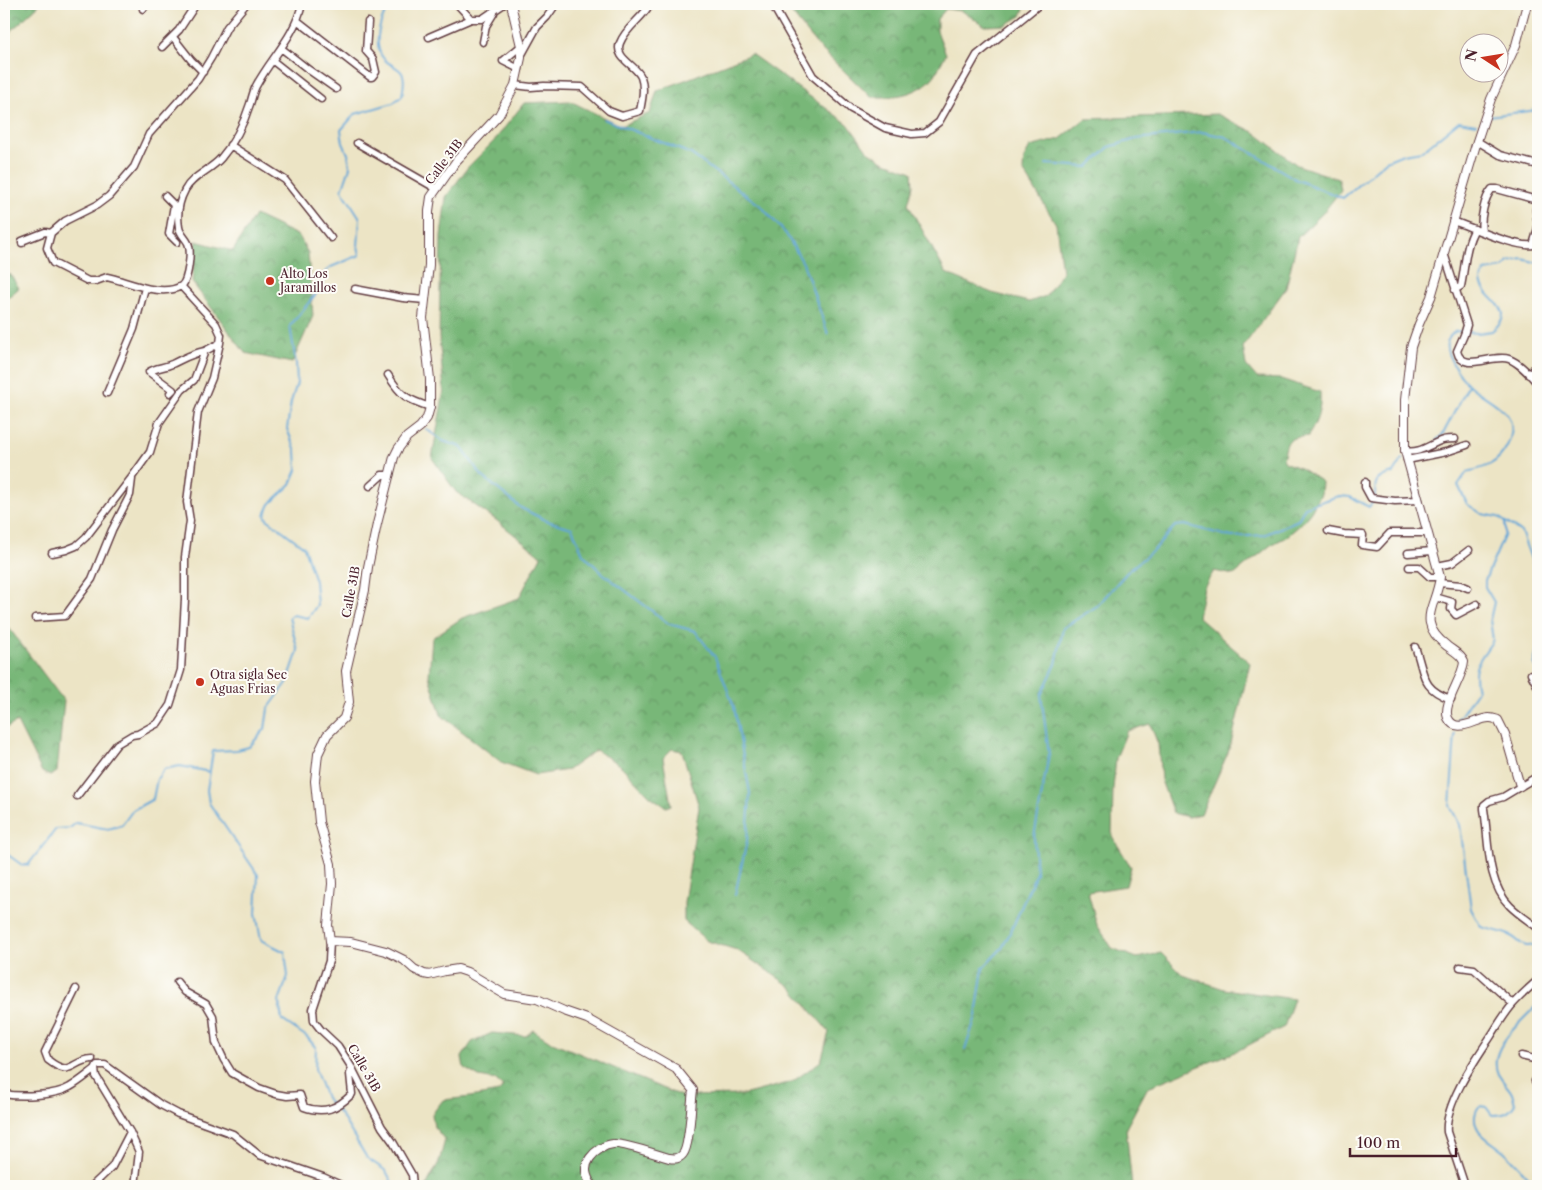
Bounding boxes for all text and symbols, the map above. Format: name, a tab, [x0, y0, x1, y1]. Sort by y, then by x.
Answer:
north arrow	[1460, 32, 1510, 82]
text: N	[1461, 47, 1481, 63]
street label: Calle 31B	[422, 136, 465, 187]
place label: Alto Los Jaramillos	[278, 266, 336, 295]
marker: Alto Los Jaramillos	[264, 275, 276, 287]
street label: Calle 31B	[338, 565, 363, 619]
place label: Otra sigla Sec Aguas Frias	[209, 667, 287, 696]
marker: Otra sigla Sec Aguas Frias	[194, 676, 206, 688]
street label: Calle 31B	[345, 1041, 384, 1094]
scale bar	[1350, 1125, 1456, 1157]
text: 100 m	[1357, 1133, 1400, 1152]

